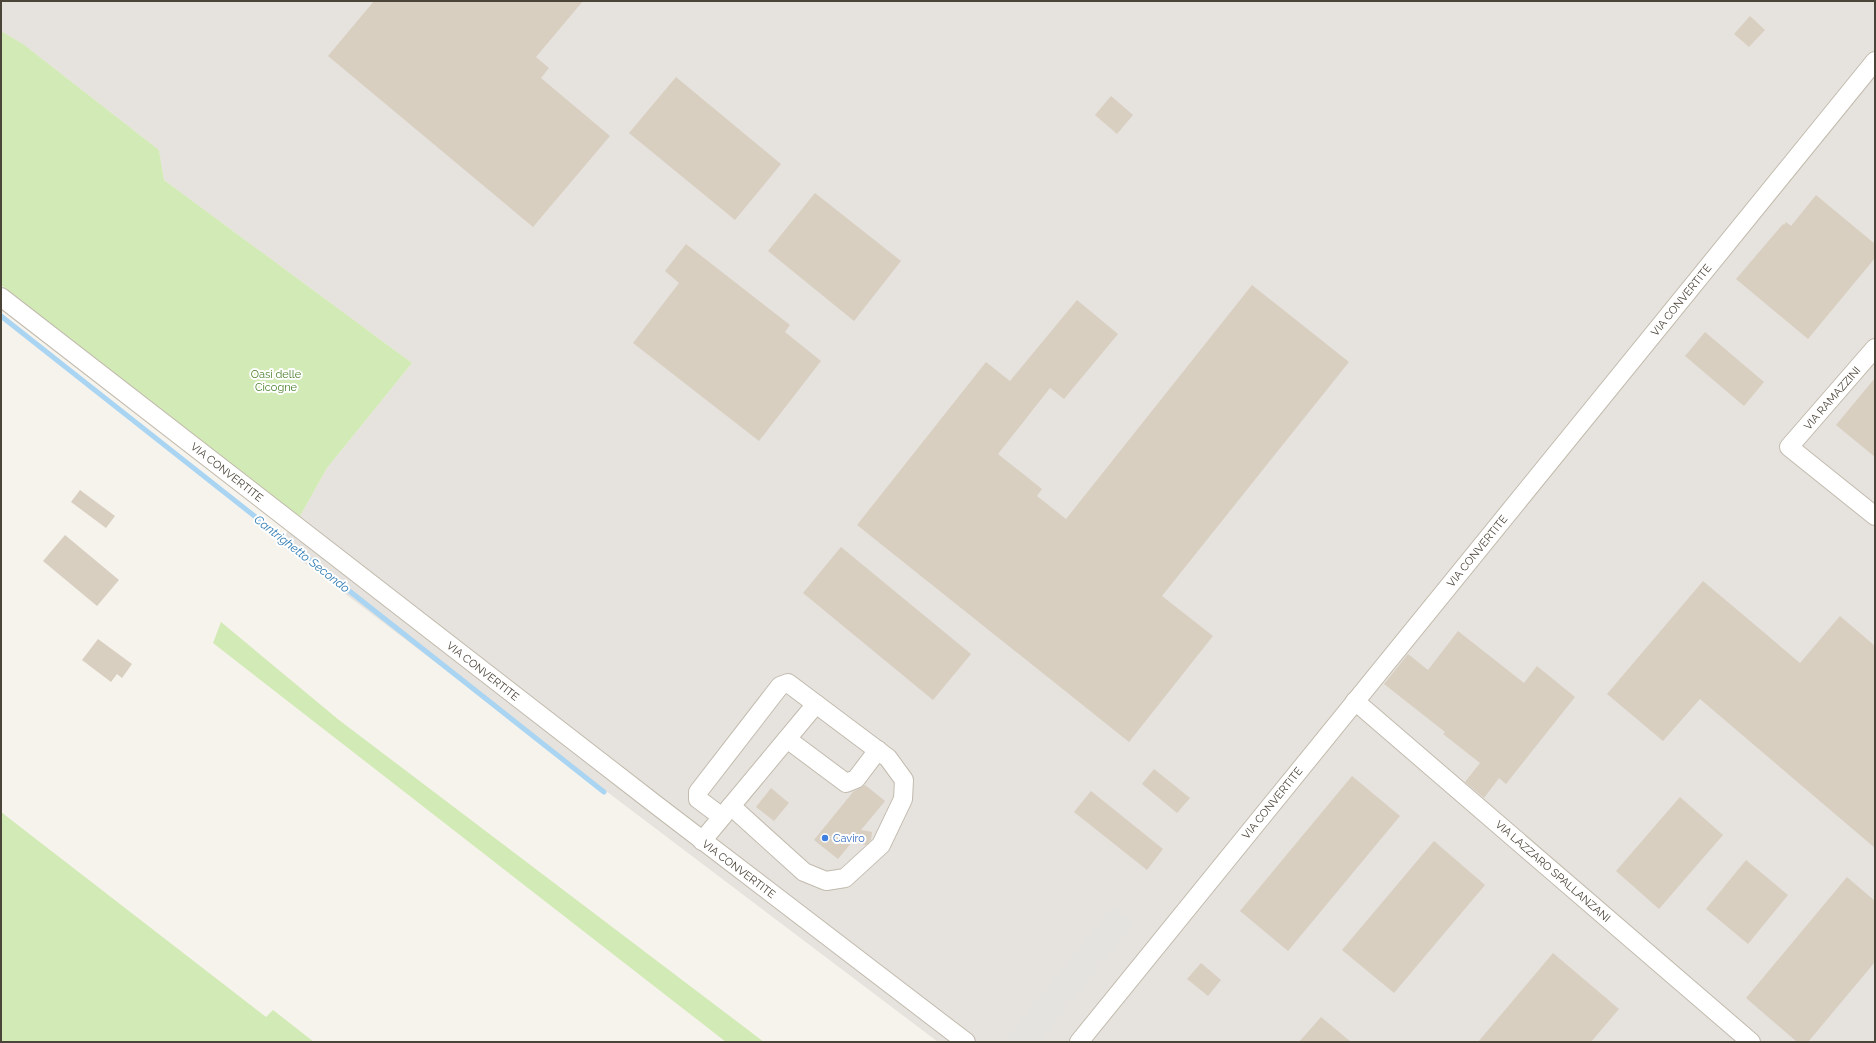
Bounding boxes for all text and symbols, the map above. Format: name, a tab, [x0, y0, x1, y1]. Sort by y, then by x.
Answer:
street label: VIA CONVERTITE	[1649, 262, 1714, 339]
street label: VIA RAMAZZINI	[1801, 364, 1863, 433]
park label: Oasi delle Cicogne	[251, 368, 302, 394]
street label: VIA CONVERTITE	[188, 440, 266, 505]
water label: Cantrighetto Secondo	[252, 512, 353, 596]
street label: VIA CONVERTITE	[1445, 513, 1510, 590]
street label: VIA CONVERTITE	[444, 639, 522, 704]
street label: VIA CONVERTITE	[1240, 765, 1305, 842]
street label: VIA LAZZARO SPALLANZANI	[1492, 818, 1613, 925]
place label: Caviro	[833, 832, 865, 845]
marker: Caviro	[820, 833, 830, 843]
street label: VIA CONVERTITE	[699, 838, 778, 901]

